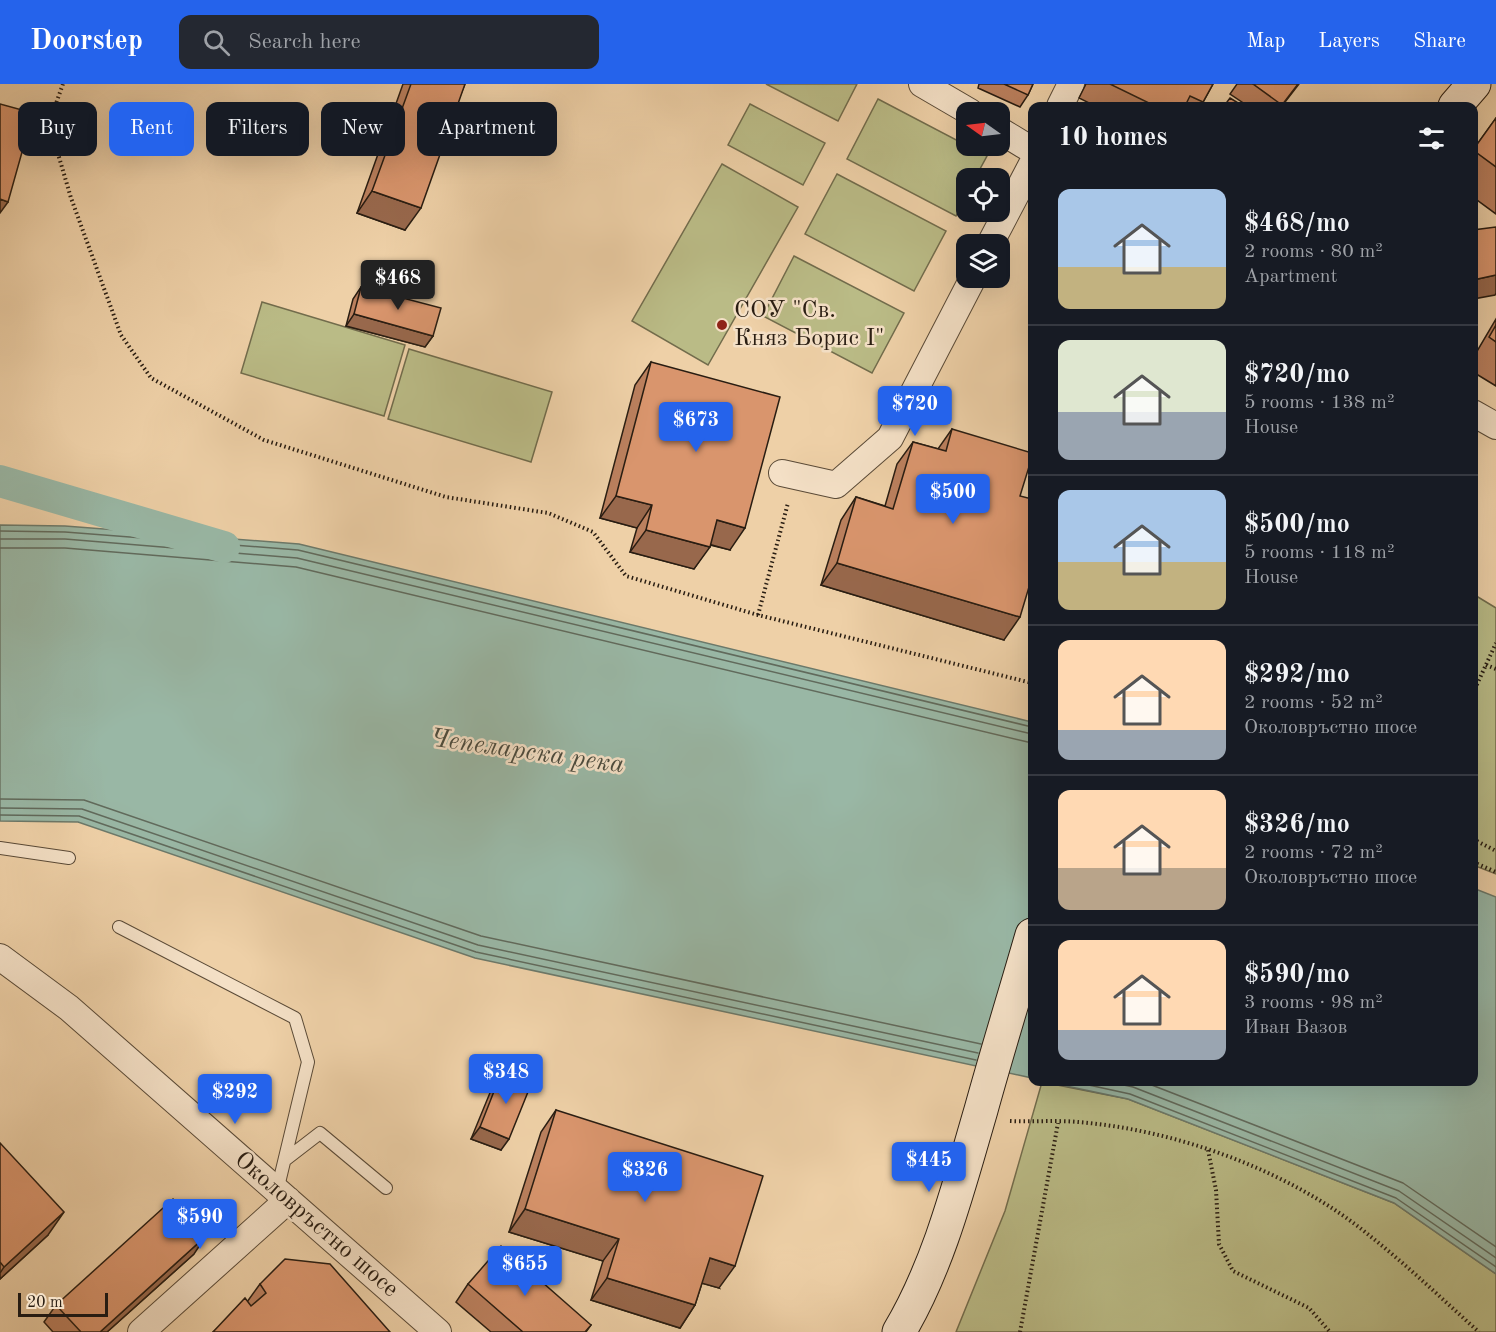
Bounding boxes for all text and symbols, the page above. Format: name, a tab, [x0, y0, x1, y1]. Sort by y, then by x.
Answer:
search box	[179, 15, 599, 69]
icon: search	[200, 26, 233, 59]
text: Doorstep	[30, 28, 143, 56]
text: Search here	[248, 31, 361, 53]
text: Map	[1246, 31, 1285, 52]
text: Layers	[1318, 31, 1380, 52]
text: Share	[1413, 31, 1466, 52]
chip: Buy	[18, 102, 97, 156]
chip: Rent	[109, 102, 194, 156]
chip: Filters	[206, 102, 309, 156]
chip: New	[321, 102, 405, 156]
chip: Apartment	[417, 102, 557, 156]
north arrow	[956, 102, 1010, 156]
map controls	[956, 102, 1010, 288]
icon: filters	[1415, 122, 1448, 155]
text: 10 homes	[1058, 125, 1167, 151]
button: locate	[956, 168, 1010, 222]
text: $468/mo	[1244, 211, 1350, 237]
icon: home	[1106, 213, 1178, 285]
button: layers	[956, 234, 1010, 288]
text: 2 rooms · 80 m²	[1244, 242, 1383, 262]
pin: $468	[362, 260, 434, 311]
text: Apartment	[1244, 267, 1338, 287]
text: $468	[375, 269, 421, 289]
place label: СОУ "Св. Княз Борис I"	[734, 299, 885, 351]
marker: СОУ "Св. Княз Борис I"	[715, 318, 729, 332]
text: $720/mo	[1244, 362, 1350, 388]
icon: home	[1106, 364, 1178, 436]
pin: $720	[879, 386, 951, 437]
text: 5 rooms · 138 m²	[1244, 393, 1394, 413]
text: $720	[892, 395, 938, 415]
pin: $673	[660, 402, 732, 453]
text: $673	[673, 411, 719, 431]
text: House	[1244, 418, 1298, 438]
pin: $500	[917, 474, 989, 525]
text: $500	[930, 483, 976, 503]
text: $500/mo	[1244, 512, 1350, 538]
icon: home	[1106, 514, 1178, 586]
text: 5 rooms · 118 m²	[1244, 543, 1394, 563]
text: House	[1244, 568, 1298, 588]
text: $292/mo	[1244, 662, 1350, 688]
icon: home	[1106, 664, 1178, 736]
text: 2 rooms · 52 m²	[1244, 693, 1383, 713]
text: Околовръстно шосе	[1244, 718, 1417, 738]
water label: Чепеларска река	[428, 726, 626, 779]
text: $326/mo	[1244, 812, 1350, 838]
icon: home	[1106, 814, 1178, 886]
text: 2 rooms · 72 m²	[1244, 843, 1383, 863]
text: Околовръстно шосе	[1244, 868, 1417, 888]
text: $590/mo	[1244, 962, 1350, 988]
icon: home	[1106, 964, 1178, 1036]
text: 3 rooms · 98 m²	[1244, 993, 1383, 1013]
text: Иван Вазов	[1244, 1018, 1347, 1038]
pin: $348	[470, 1054, 542, 1105]
text: $348	[483, 1063, 529, 1083]
pin: $292	[199, 1074, 271, 1125]
text: $292	[212, 1083, 258, 1103]
pin: $445	[893, 1142, 965, 1193]
street label: Околовръстно шосе	[230, 1148, 402, 1302]
text: $445	[906, 1151, 952, 1171]
pin: $326	[609, 1152, 681, 1203]
text: $326	[622, 1161, 668, 1181]
pin: $590	[164, 1199, 236, 1250]
text: $590	[177, 1208, 223, 1228]
pin: $655	[489, 1246, 561, 1297]
text: $655	[502, 1255, 548, 1275]
scale bar	[18, 1290, 108, 1318]
text: 20 m	[27, 1295, 63, 1311]

